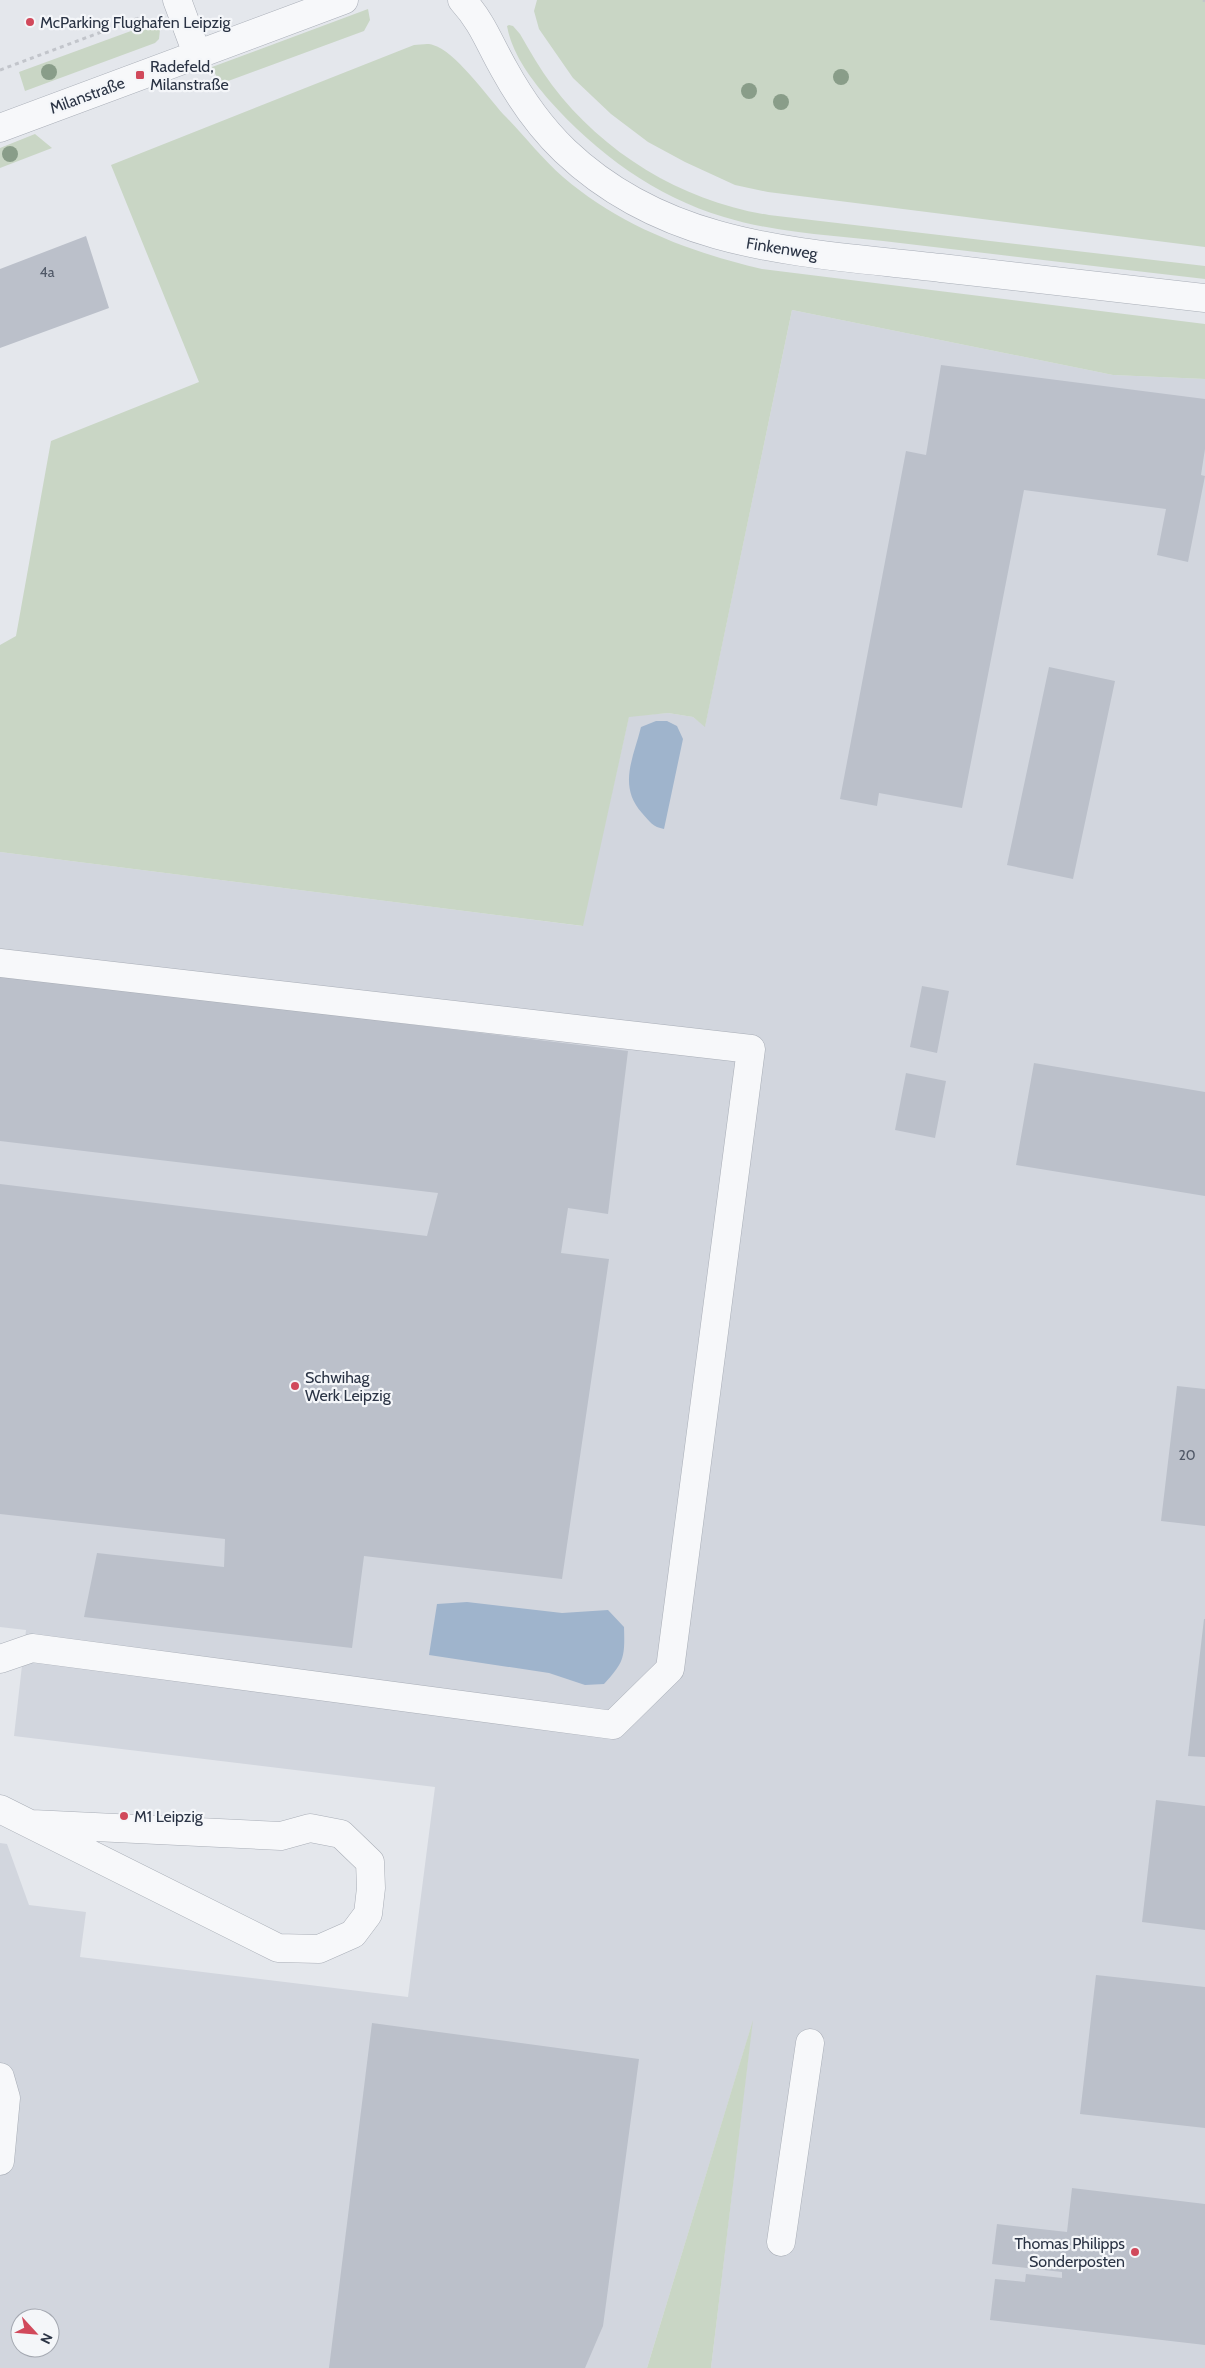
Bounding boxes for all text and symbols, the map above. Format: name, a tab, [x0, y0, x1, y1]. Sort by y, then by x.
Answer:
place label: McParking Flughafen Leipzig	[40, 13, 231, 32]
marker: McParking Flughafen Leipzig	[24, 16, 36, 28]
place label: Radefeld, Milanstraße	[150, 57, 229, 94]
marker: Radefeld, Milanstraße	[134, 69, 146, 81]
street label: Milanstraße	[47, 73, 127, 118]
street label: Finkenweg	[745, 233, 820, 264]
house number: 4a	[40, 263, 55, 281]
place label: Schwihag Werk Leipzig	[305, 1368, 392, 1405]
marker: Schwihag Werk Leipzig	[289, 1380, 301, 1392]
house number: 20	[1178, 1446, 1196, 1464]
place label: M1 Leipzig	[134, 1807, 204, 1826]
marker: M1 Leipzig	[118, 1810, 130, 1822]
place label: Thomas Philipps Sonderposten	[1014, 2234, 1125, 2271]
marker: Thomas Philipps Sonderposten	[1129, 2246, 1141, 2258]
north arrow	[10, 2308, 60, 2358]
text: N	[36, 2330, 57, 2347]

